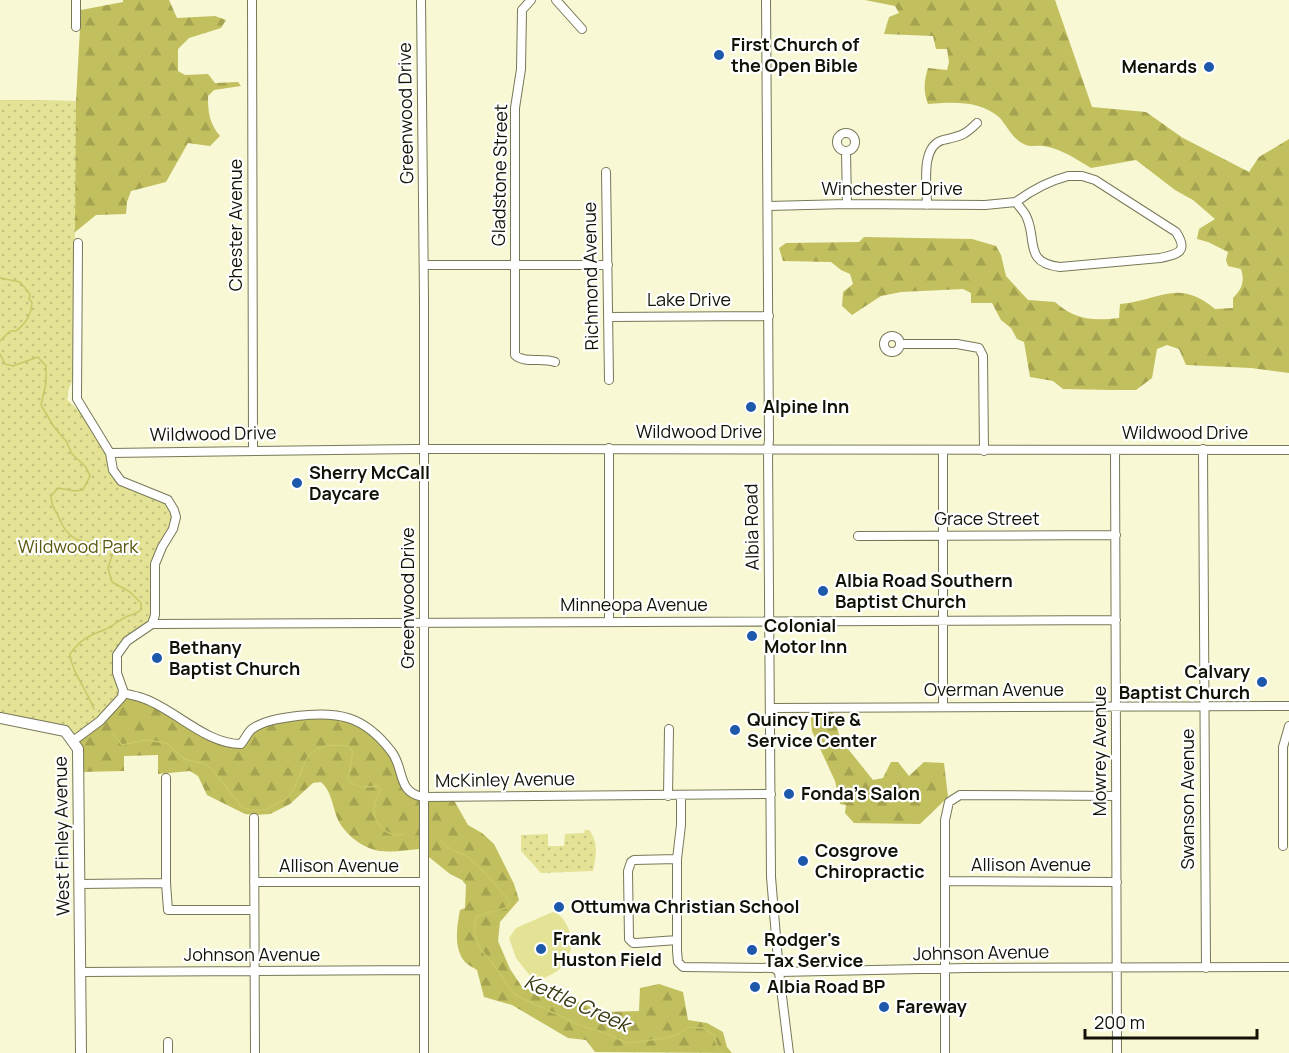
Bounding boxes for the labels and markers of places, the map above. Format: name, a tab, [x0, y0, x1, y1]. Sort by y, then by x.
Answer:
place label: First Church of the Open Bible	[731, 32, 860, 77]
marker: First Church of the Open Bible	[712, 48, 726, 62]
place label: Menards	[1122, 54, 1197, 78]
marker: Menards	[1202, 60, 1216, 74]
place label: Alpine Inn	[763, 394, 849, 418]
marker: Alpine Inn	[744, 400, 758, 414]
place label: Sherry McCall Daycare	[309, 460, 430, 505]
marker: Sherry McCall Daycare	[290, 476, 304, 490]
place label: Albia Road Southern Baptist Church	[835, 568, 1013, 613]
marker: Albia Road Southern Baptist Church	[816, 584, 830, 598]
place label: Colonial Motor Inn	[764, 613, 847, 658]
marker: Colonial Motor Inn	[745, 629, 759, 643]
place label: Bethany Baptist Church	[169, 635, 300, 680]
marker: Bethany Baptist Church	[150, 651, 164, 665]
place label: Calvary Baptist Church	[1119, 659, 1250, 704]
marker: Calvary Baptist Church	[1255, 675, 1269, 689]
place label: Quincy Tire & Service Center	[747, 707, 877, 752]
marker: Quincy Tire & Service Center	[728, 723, 742, 737]
place label: Fonda's Salon	[801, 781, 920, 805]
marker: Fonda's Salon	[782, 787, 796, 801]
place label: Cosgrove Chiropractic	[815, 838, 925, 883]
marker: Cosgrove Chiropractic	[796, 854, 810, 868]
place label: Ottumwa Christian School	[571, 894, 800, 918]
marker: Ottumwa Christian School	[552, 900, 566, 914]
place label: Frank Huston Field	[553, 926, 662, 971]
place label: Rodger's Tax Service	[764, 927, 864, 972]
marker: Frank Huston Field	[534, 942, 548, 956]
marker: Rodger's Tax Service	[745, 943, 759, 957]
place label: Albia Road BP	[767, 974, 885, 998]
marker: Albia Road BP	[748, 980, 762, 994]
place label: Fareway	[896, 994, 967, 1018]
marker: Fareway	[877, 1000, 891, 1014]

